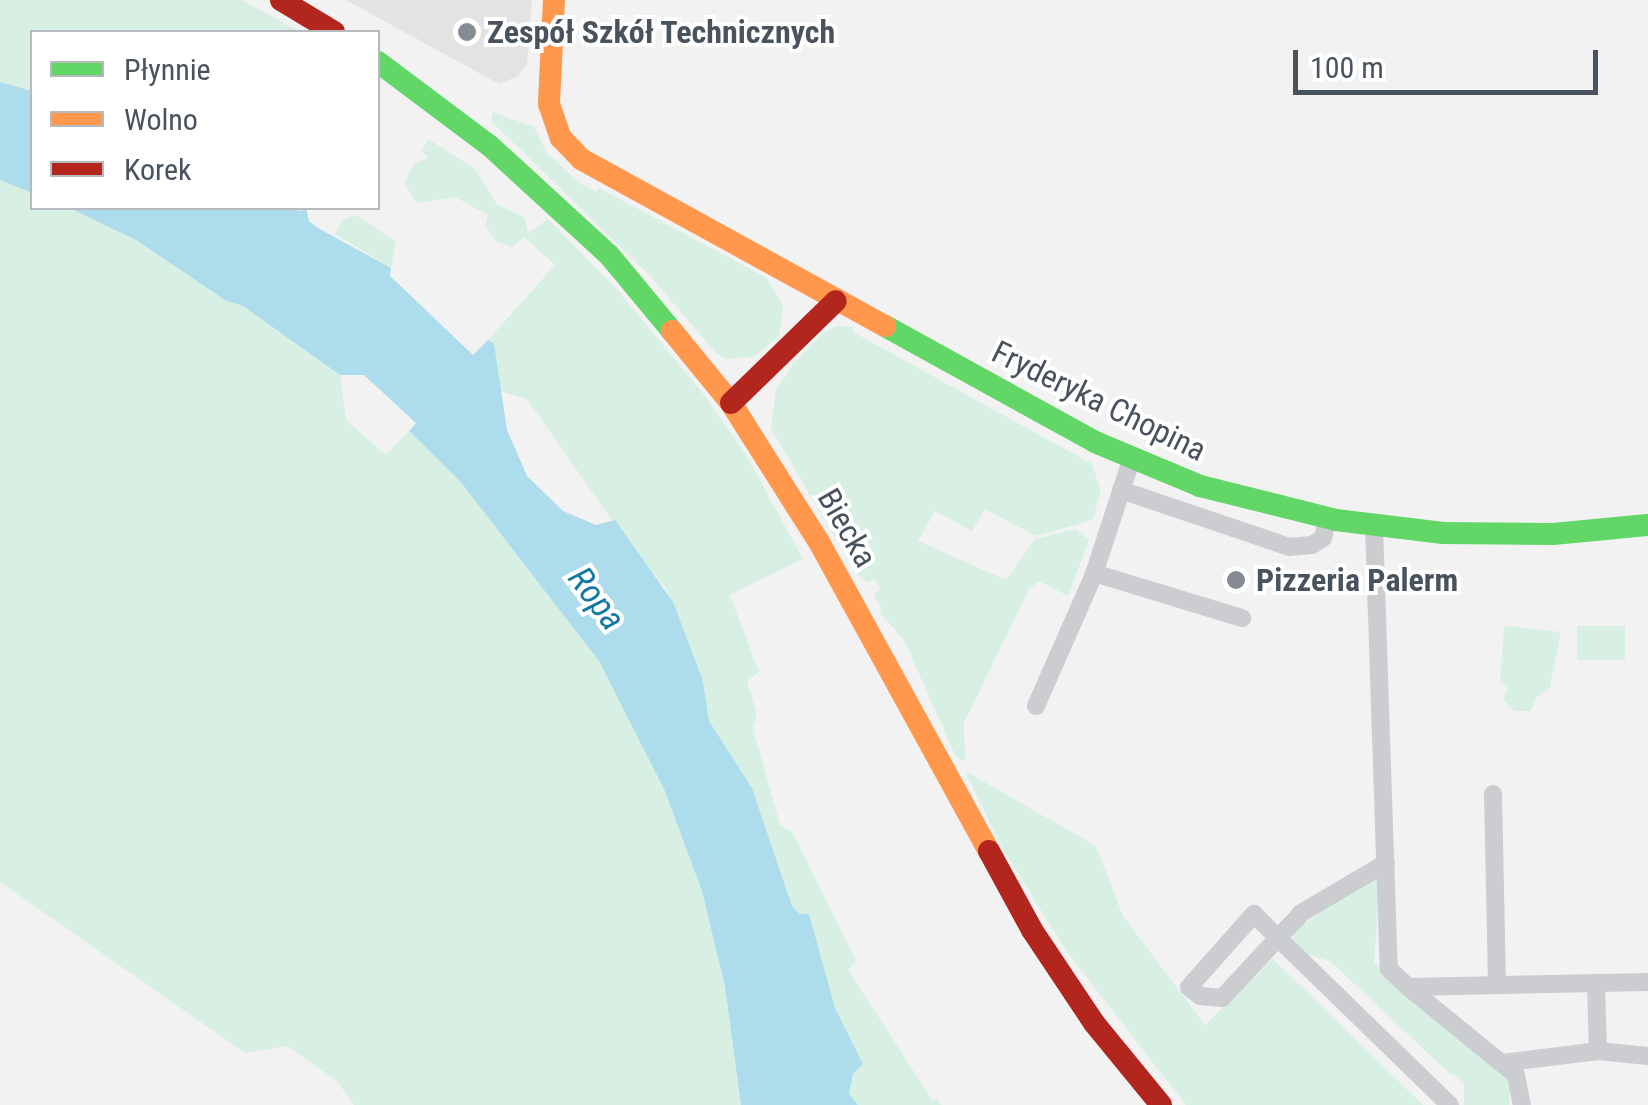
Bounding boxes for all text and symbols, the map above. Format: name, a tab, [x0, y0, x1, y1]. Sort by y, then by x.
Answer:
place label: Zespół Szkół Technicznych	[487, 13, 836, 51]
marker: Zespół Szkół Technicznych	[456, 21, 478, 43]
legend	[30, 30, 380, 210]
scale bar	[1298, 30, 1603, 92]
text: 100 m	[1310, 50, 1384, 85]
text: Płynnie	[124, 52, 211, 87]
text: Wolno	[124, 102, 198, 137]
text: Korek	[124, 152, 191, 187]
street label: Fryderyka Chopina	[986, 333, 1212, 469]
street label: Biecka	[809, 482, 885, 574]
water label: Ropa	[559, 559, 633, 639]
place label: Pizzeria Palerm	[1256, 561, 1458, 599]
marker: Pizzeria Palerm	[1225, 569, 1247, 591]

